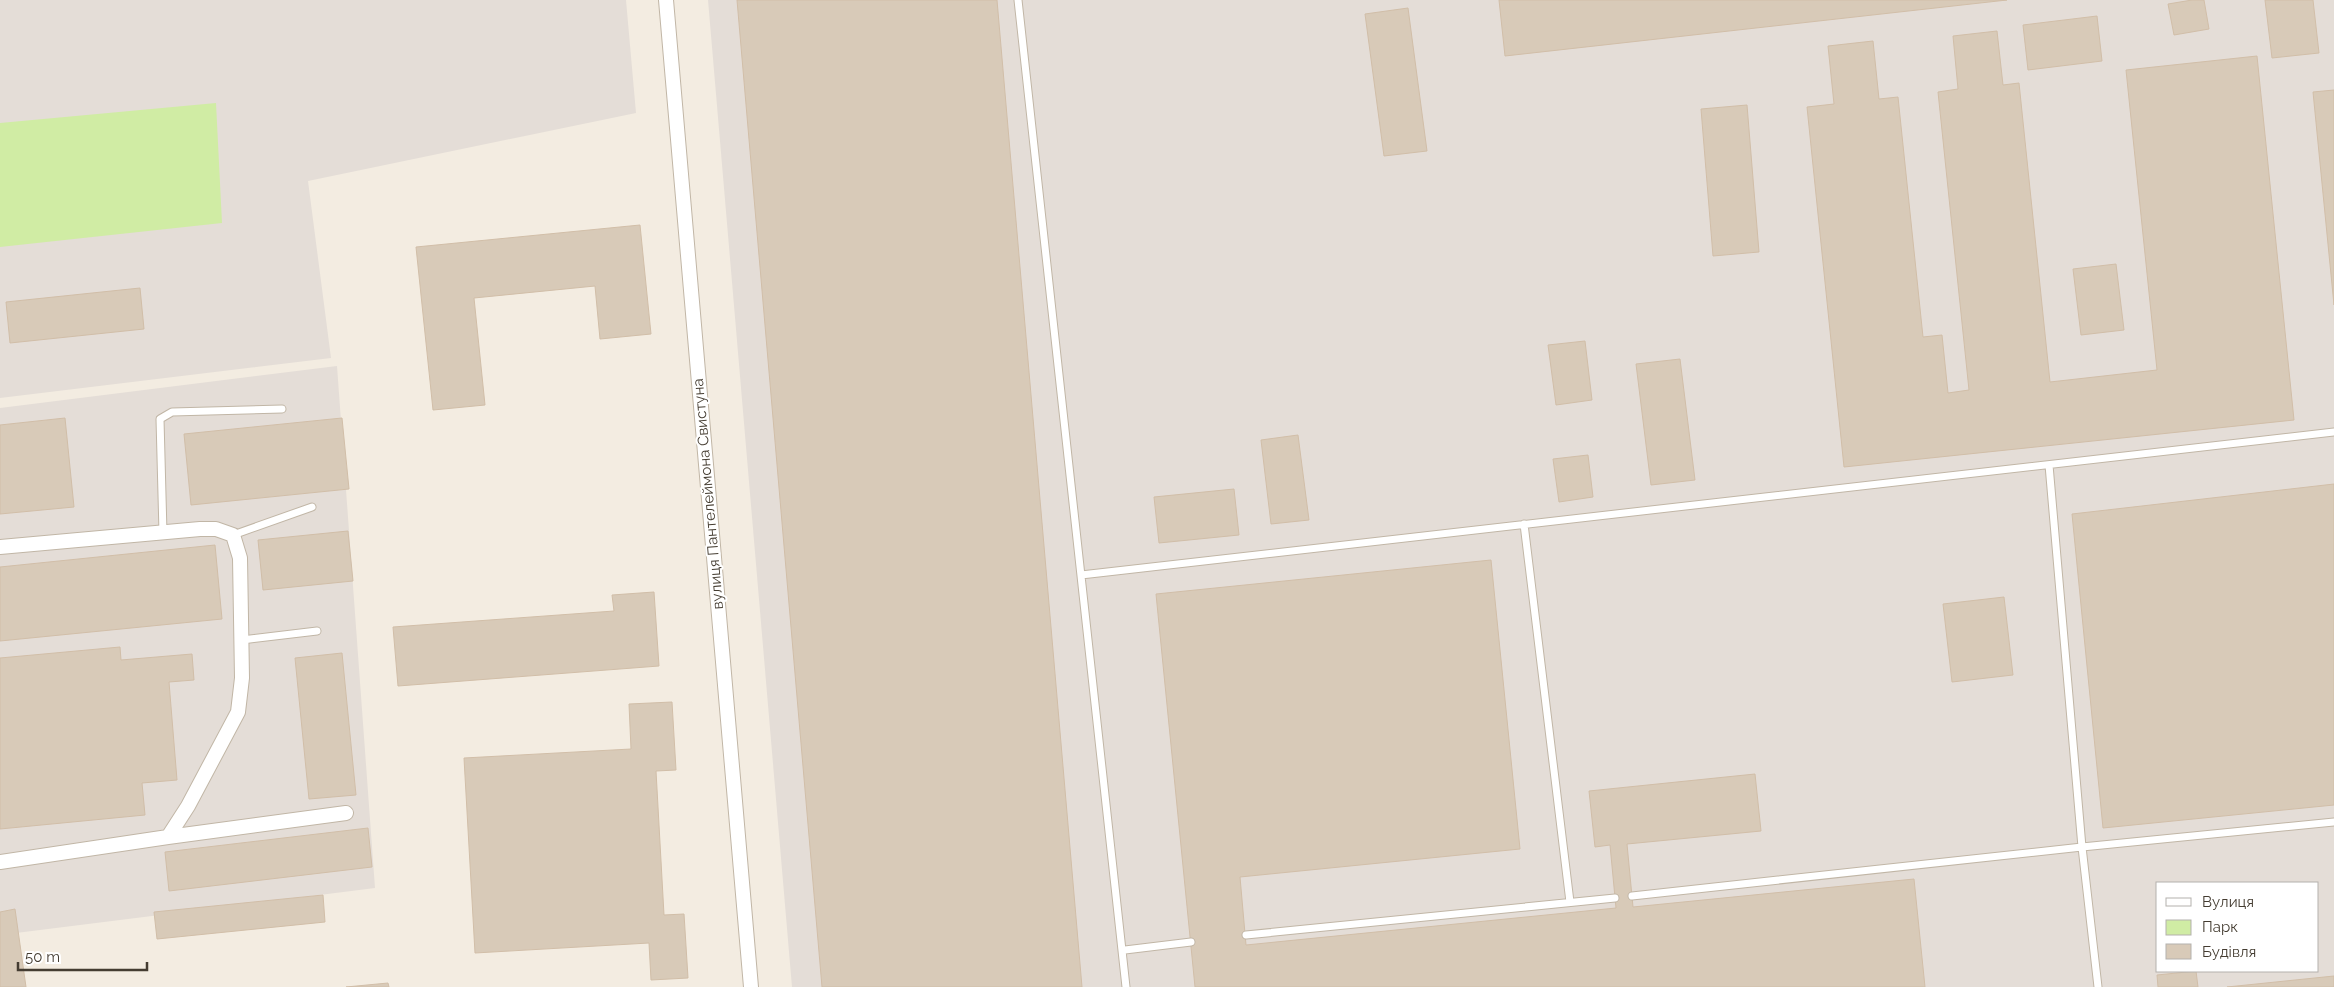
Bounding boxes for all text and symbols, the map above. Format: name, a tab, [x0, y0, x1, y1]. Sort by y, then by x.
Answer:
street label: вулиця Пантелеймона Свистуна	[689, 378, 727, 610]
legend	[2156, 882, 2319, 972]
text: Вулиця	[2202, 893, 2254, 911]
text: Парк	[2202, 918, 2238, 936]
scale bar	[18, 940, 146, 972]
text: Будівля	[2202, 943, 2256, 961]
text: 50 m	[25, 948, 60, 966]

